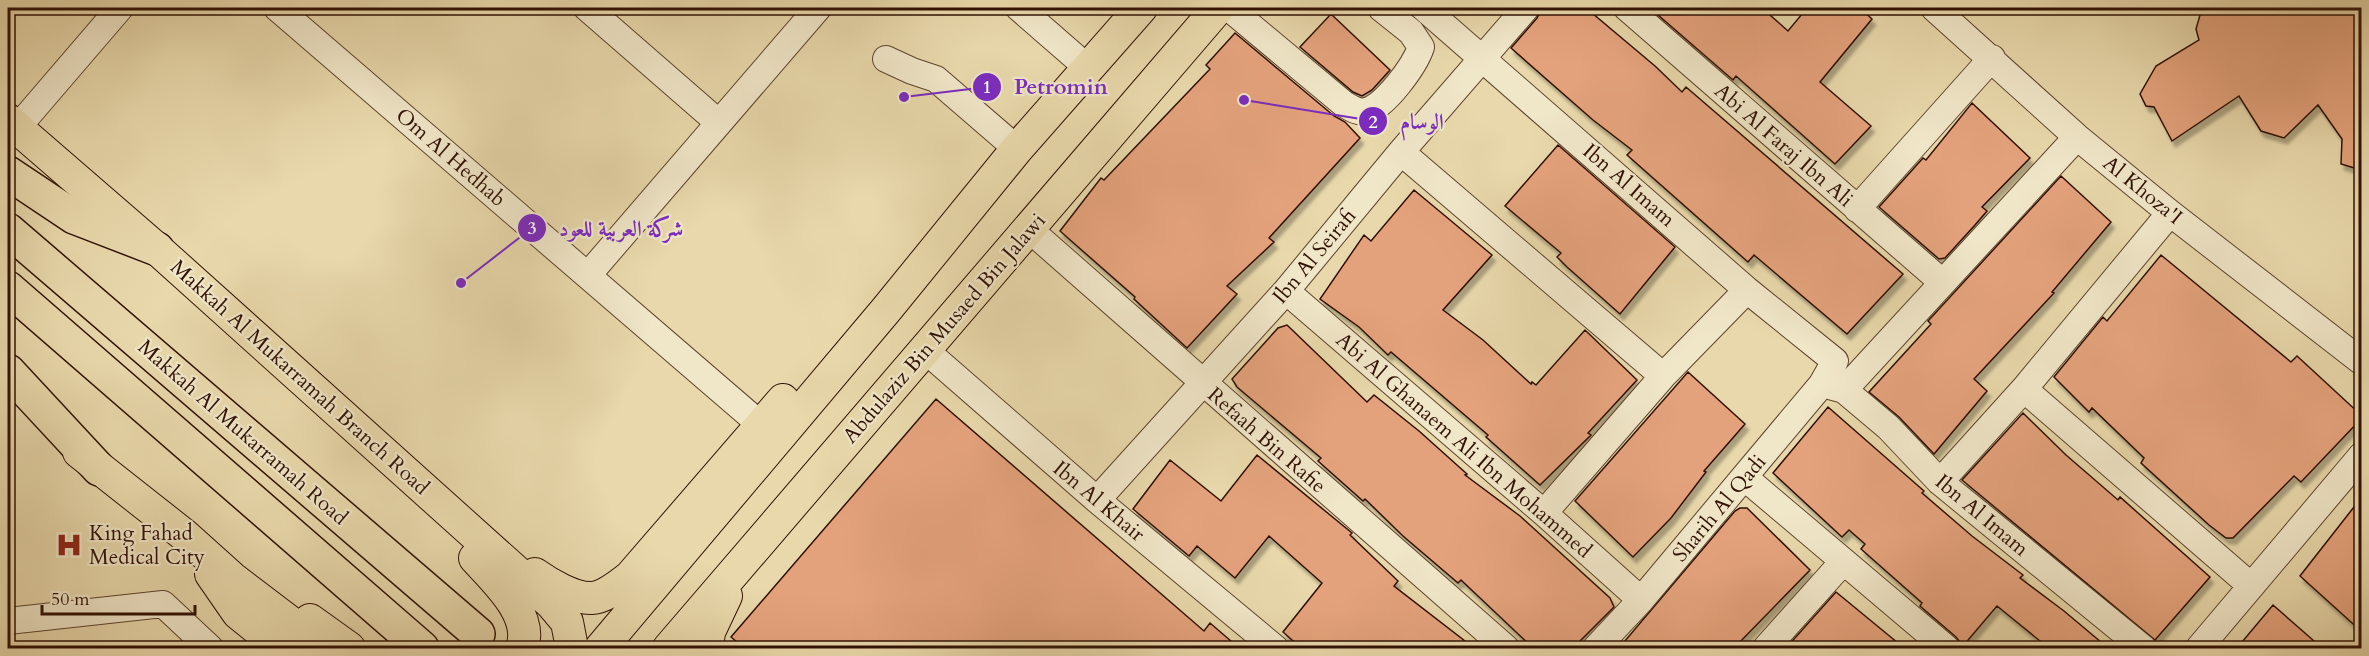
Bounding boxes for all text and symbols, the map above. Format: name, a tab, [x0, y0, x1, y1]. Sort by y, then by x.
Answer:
callout: Petromin	[972, 67, 1120, 107]
text: Petromin	[1014, 72, 1108, 102]
text: 1	[982, 75, 992, 100]
street label: Abi Al Faraj Ibn Ali	[1708, 77, 1859, 214]
street label: Om Al Hedhab	[389, 101, 512, 213]
callout: الوسام	[1358, 101, 1456, 141]
text: الوسام	[1400, 107, 1444, 141]
text: 2	[1368, 110, 1378, 135]
street label: Ibn Al Imam	[1576, 137, 1681, 234]
street label: Al Khoza'I	[2097, 149, 2189, 231]
street label: Ibn Al Seirafi	[1266, 202, 1363, 310]
street label: Abdulaziz Bin Musaed Bin Jalawi	[836, 207, 1053, 450]
callout: شركة العربية للعود	[517, 208, 695, 248]
text: شركة العربية للعود	[559, 214, 683, 244]
text: 3	[527, 216, 537, 241]
street label: Makkah Al Mukarramah Branch Road	[164, 253, 435, 502]
street label: Abi Al Ghanaem Ali Ibn Mohammed	[1329, 326, 1598, 565]
street label: Makkah Al Mukarramah Road	[131, 333, 354, 532]
street label: Refaah Bin Rafie	[1201, 381, 1332, 500]
street label: Sharih Al Qadi	[1666, 448, 1773, 568]
street label: Ibn Al Khair	[1047, 454, 1151, 549]
street label: Ibn Al Imam	[1929, 468, 2035, 563]
place label: King Fahad Medical City	[89, 519, 205, 572]
hospital icon: King Fahad Medical City	[54, 530, 84, 560]
scale bar	[42, 578, 195, 616]
text: 50 m	[51, 587, 90, 612]

